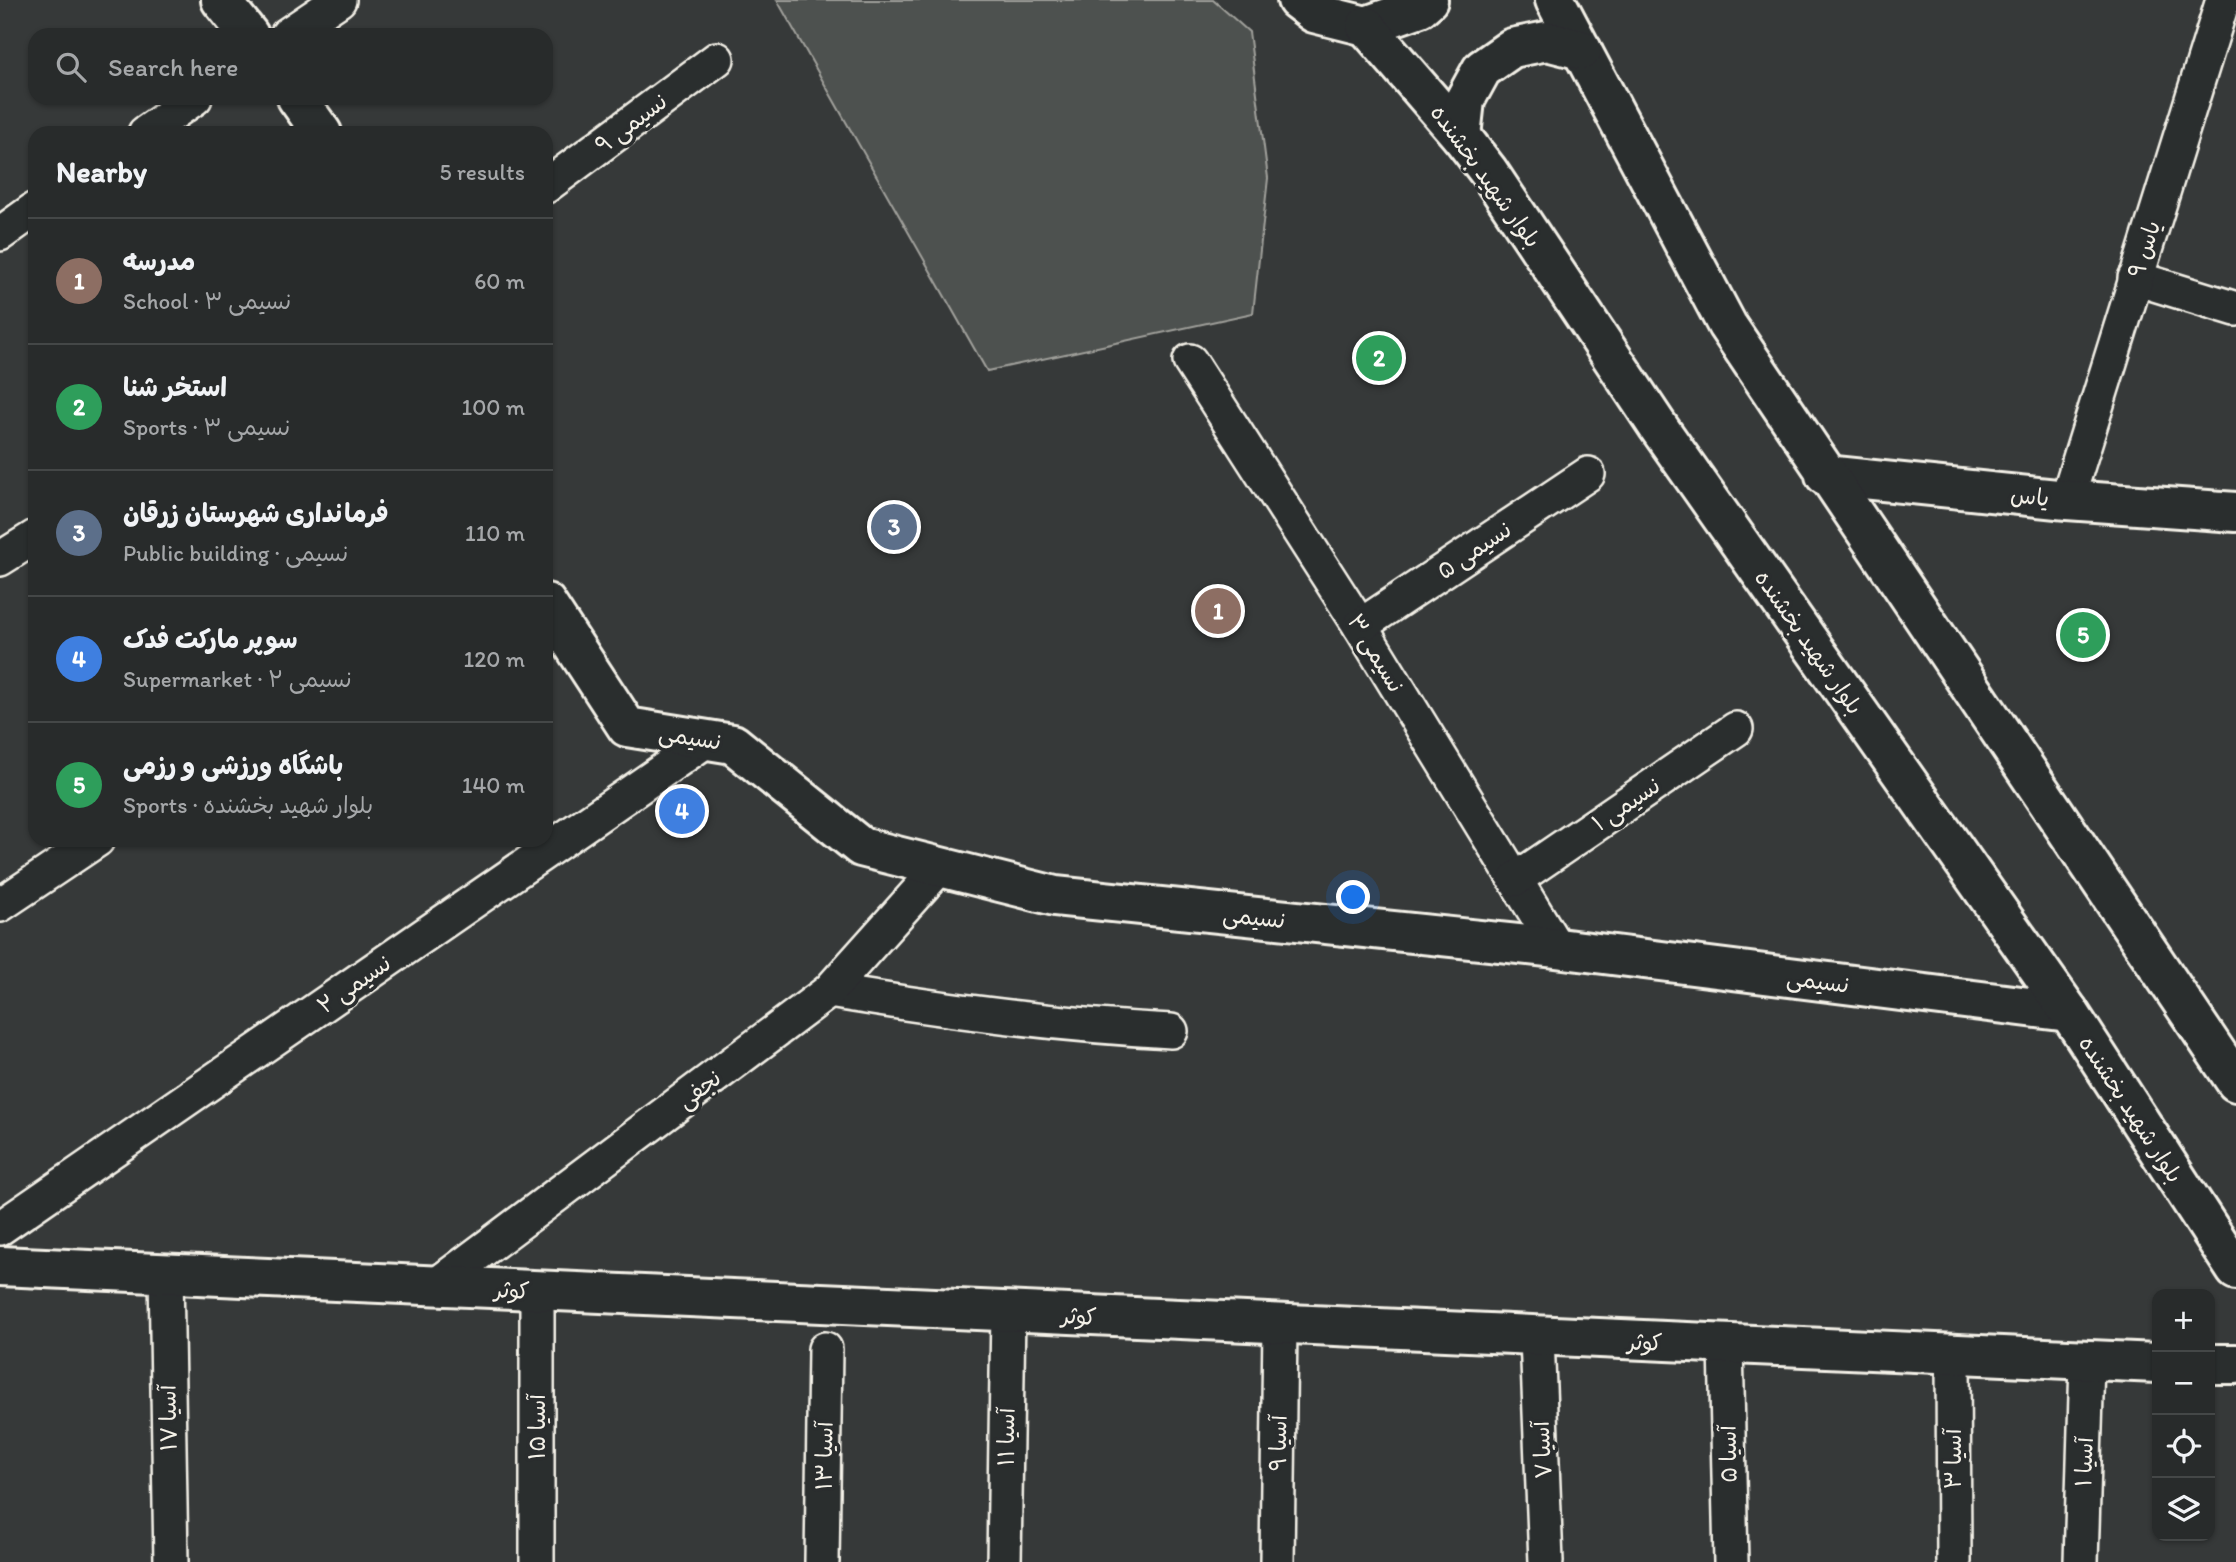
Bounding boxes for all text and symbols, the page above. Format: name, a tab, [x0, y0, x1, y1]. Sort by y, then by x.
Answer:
search box	[28, 28, 553, 105]
icon: search	[52, 48, 90, 86]
text: Search here	[108, 51, 238, 83]
street label: نسیمی ۹	[590, 87, 673, 160]
street label: بلوار شهید بخشنده	[1425, 99, 1547, 253]
text: Nearby	[56, 153, 147, 190]
text: 5 results	[439, 158, 525, 186]
street label: یاس ۹	[2122, 217, 2166, 281]
text: مدرسه	[123, 245, 195, 277]
text: 1	[74, 267, 84, 295]
text: 60 m	[474, 267, 525, 295]
text: School · نسیمی ۳	[123, 287, 291, 315]
pin: 2	[1356, 332, 1402, 384]
text: استخر شنا	[123, 371, 227, 403]
text: 2	[73, 393, 85, 421]
text: 100 m	[461, 393, 525, 421]
text: Sports · نسیمی ۳	[123, 413, 290, 441]
street label: یاس	[2009, 480, 2051, 512]
text: فرمانداری شهرستان زرقان	[123, 497, 389, 529]
pin: 3	[871, 501, 917, 553]
street label: نسیمی ۵	[1431, 515, 1517, 586]
text: 3	[73, 519, 85, 547]
text: 110 m	[465, 519, 525, 547]
text: Public building · نسیمی	[123, 539, 348, 567]
street label: بلوار شهید بخشنده	[1749, 564, 1869, 720]
pin: 1	[1195, 585, 1241, 637]
street label: نسیمی ۳	[1341, 609, 1410, 698]
pin: 5	[2060, 609, 2106, 661]
text: سوپر مارکت فدک	[123, 623, 298, 655]
text: 4	[72, 645, 86, 673]
text: 120 m	[464, 645, 525, 673]
text: Supermarket · نسیمی ۲	[123, 665, 352, 693]
street label: نسیمی	[657, 718, 723, 757]
text: باشگاه ورزشی و رزمی	[123, 749, 343, 781]
text: 5	[73, 771, 85, 799]
text: 140 m	[462, 771, 525, 799]
street label: نسیمی ۱	[1586, 771, 1666, 838]
pin: 4	[659, 785, 705, 837]
text: Sports · بلوار شهید بخشنده	[123, 791, 373, 819]
your location	[1336, 880, 1370, 914]
street label: نسیمی	[1221, 900, 1287, 935]
street label: نسیمی ۲	[312, 949, 397, 1020]
street label: نسیمی	[1785, 963, 1851, 1000]
street label: بلوار شهید بخشنده	[2073, 1030, 2189, 1188]
street label: نجفی	[671, 1063, 727, 1115]
street label: کوثر	[492, 1275, 530, 1305]
map controls	[2152, 1289, 2215, 1541]
button: +	[2152, 1289, 2215, 1352]
street label: کوثر	[1059, 1301, 1097, 1331]
street label: کوثر	[1625, 1327, 1663, 1357]
button: −	[2152, 1352, 2215, 1415]
street label: آسیا ۱۷	[153, 1383, 183, 1451]
street label: آسیا ۱۵	[523, 1393, 551, 1460]
street label: آسیا ۱۱	[991, 1406, 1021, 1466]
street label: آسیا ۹	[1264, 1413, 1293, 1471]
button: locate	[2152, 1415, 2215, 1478]
street label: آسیا ۷	[1526, 1419, 1557, 1480]
street label: آسیا ۱۳	[809, 1420, 839, 1491]
street label: آسیا ۵	[1713, 1424, 1743, 1483]
street label: آسیا ۳	[1939, 1427, 1967, 1489]
street label: آسیا ۱	[2069, 1435, 2099, 1488]
button: layers	[2152, 1478, 2215, 1541]

